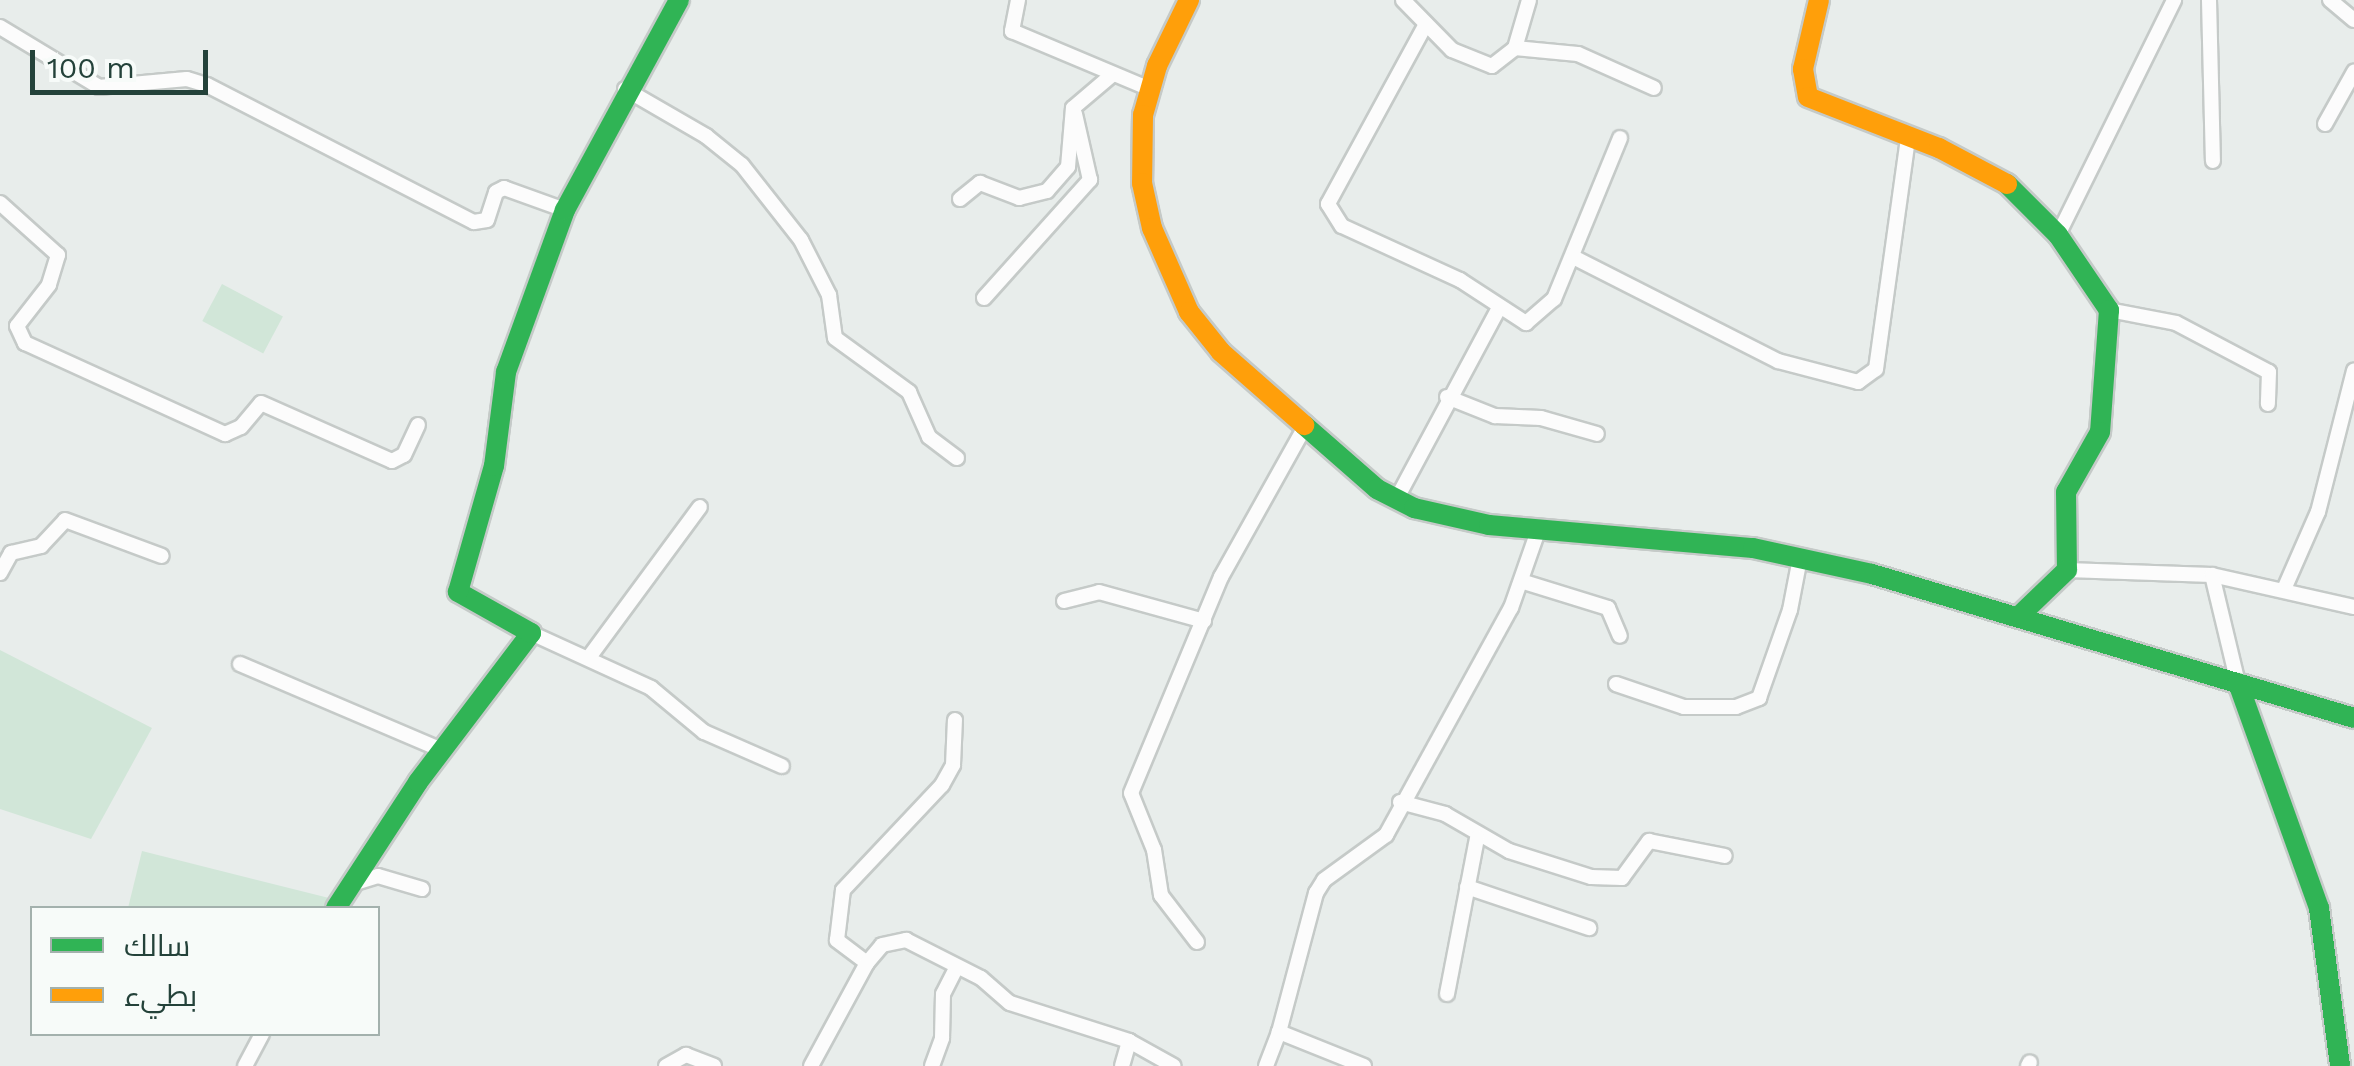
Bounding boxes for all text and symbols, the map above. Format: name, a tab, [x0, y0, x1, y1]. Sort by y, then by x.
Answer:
scale bar	[35, 30, 212, 92]
text: 100 m	[47, 50, 135, 85]
legend	[30, 906, 380, 1036]
text: سالك	[124, 928, 190, 963]
text: بطيء	[124, 978, 197, 1013]

